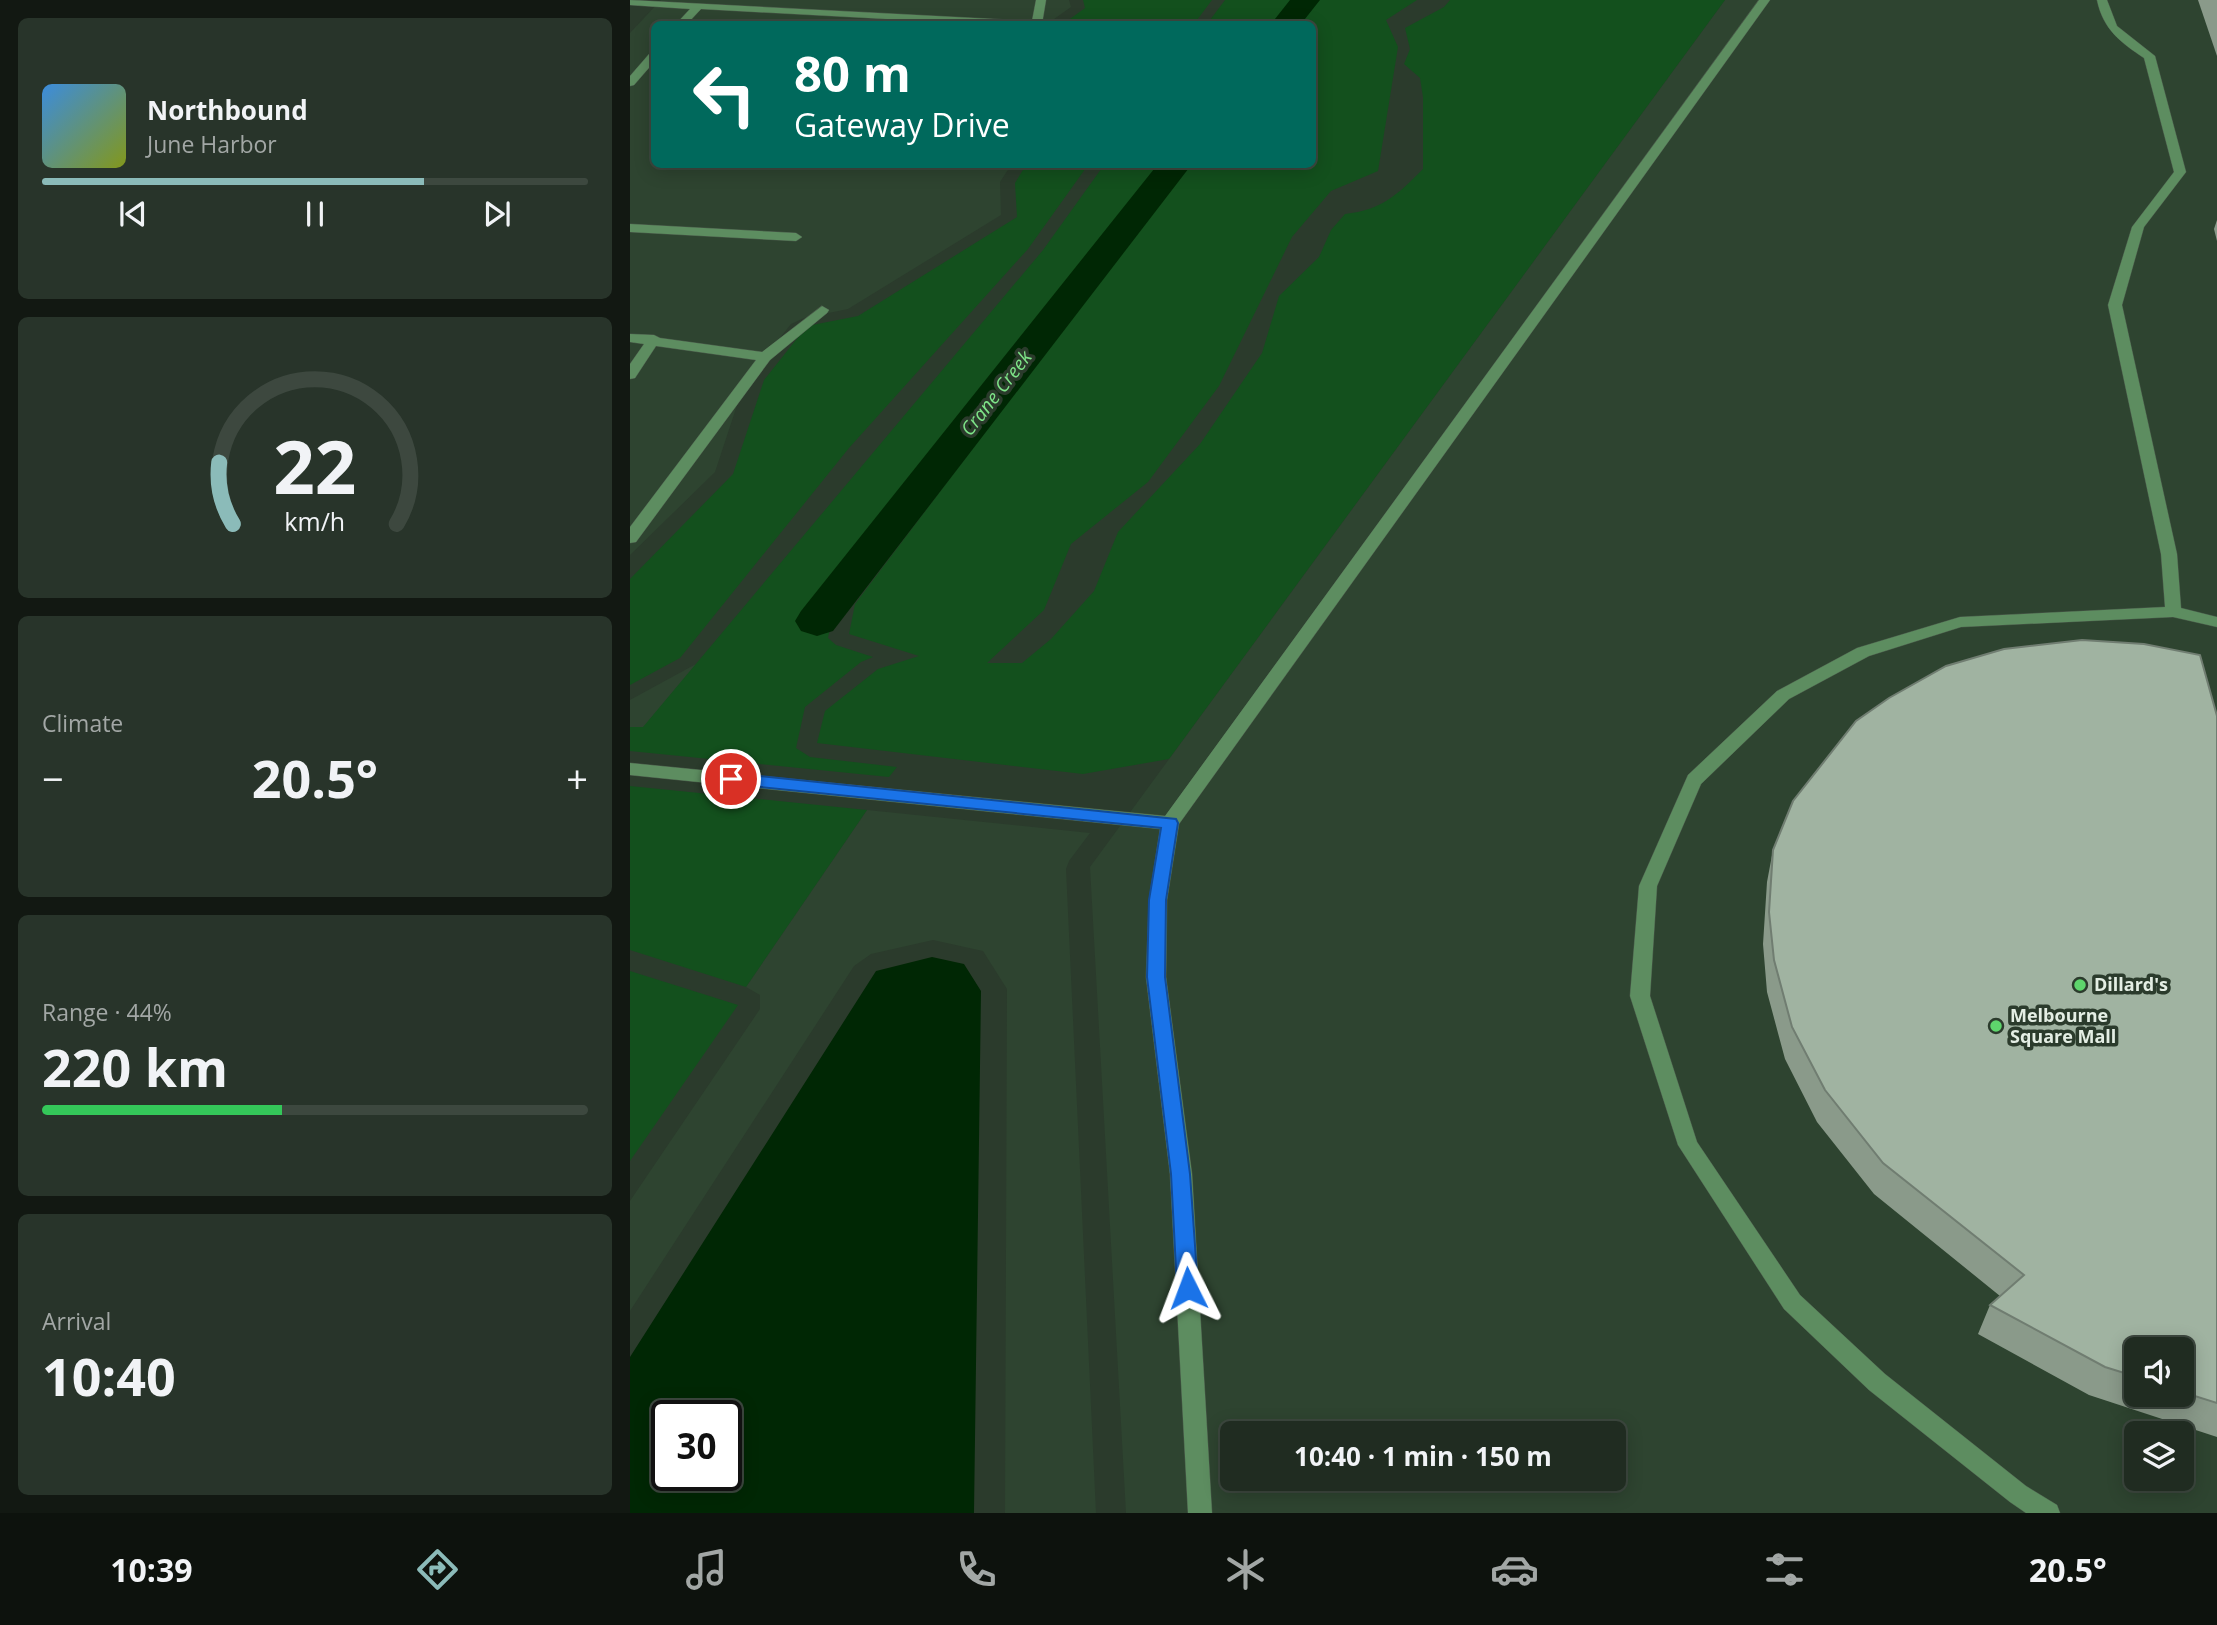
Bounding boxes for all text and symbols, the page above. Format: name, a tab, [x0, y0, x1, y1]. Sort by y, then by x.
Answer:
text: 80 m	[794, 40, 911, 106]
icon: left	[679, 49, 770, 140]
text: Northbound	[147, 92, 308, 128]
text: Gateway Drive	[794, 103, 1010, 146]
text: June Harbor	[147, 128, 277, 160]
icon: previous	[114, 195, 152, 233]
icon: pause	[296, 195, 334, 233]
icon: next	[478, 195, 516, 233]
water label: Crane Creek	[954, 344, 1038, 441]
text: 22	[273, 416, 357, 515]
text: km/h	[285, 503, 345, 537]
text: Climate	[42, 707, 123, 739]
text: 20.5°	[252, 742, 378, 813]
pin	[701, 749, 761, 809]
text: −	[42, 752, 64, 804]
text: +	[566, 752, 588, 804]
icon: arrive	[712, 760, 750, 798]
place label: Dillard's	[2094, 972, 2168, 996]
marker: Dillard's	[2072, 977, 2088, 993]
text: Range · 44%	[42, 996, 172, 1028]
place label: Melbourne Square Mall	[2010, 1003, 2116, 1048]
marker: Melbourne Square Mall	[1988, 1018, 2004, 1034]
text: 220 km	[42, 1031, 228, 1102]
position arrow	[1151, 1251, 1225, 1325]
text: Arrival	[42, 1305, 111, 1337]
map controls	[2124, 1337, 2194, 1491]
button: sound	[2124, 1337, 2194, 1407]
text: 10:40	[42, 1340, 176, 1411]
speed limit sign: 30	[651, 1400, 742, 1491]
button: layers	[2124, 1421, 2194, 1491]
text: 10:40 · 1 min · 150 m	[1294, 1438, 1552, 1474]
icon: directions	[413, 1545, 462, 1594]
icon: music	[682, 1545, 731, 1594]
icon: phone	[952, 1545, 1001, 1594]
icon: climate	[1221, 1545, 1270, 1594]
icon: car	[1490, 1545, 1539, 1594]
icon: filters	[1760, 1545, 1809, 1594]
text: 10:39	[110, 1548, 192, 1591]
text: 20.5°	[2029, 1548, 2107, 1591]

